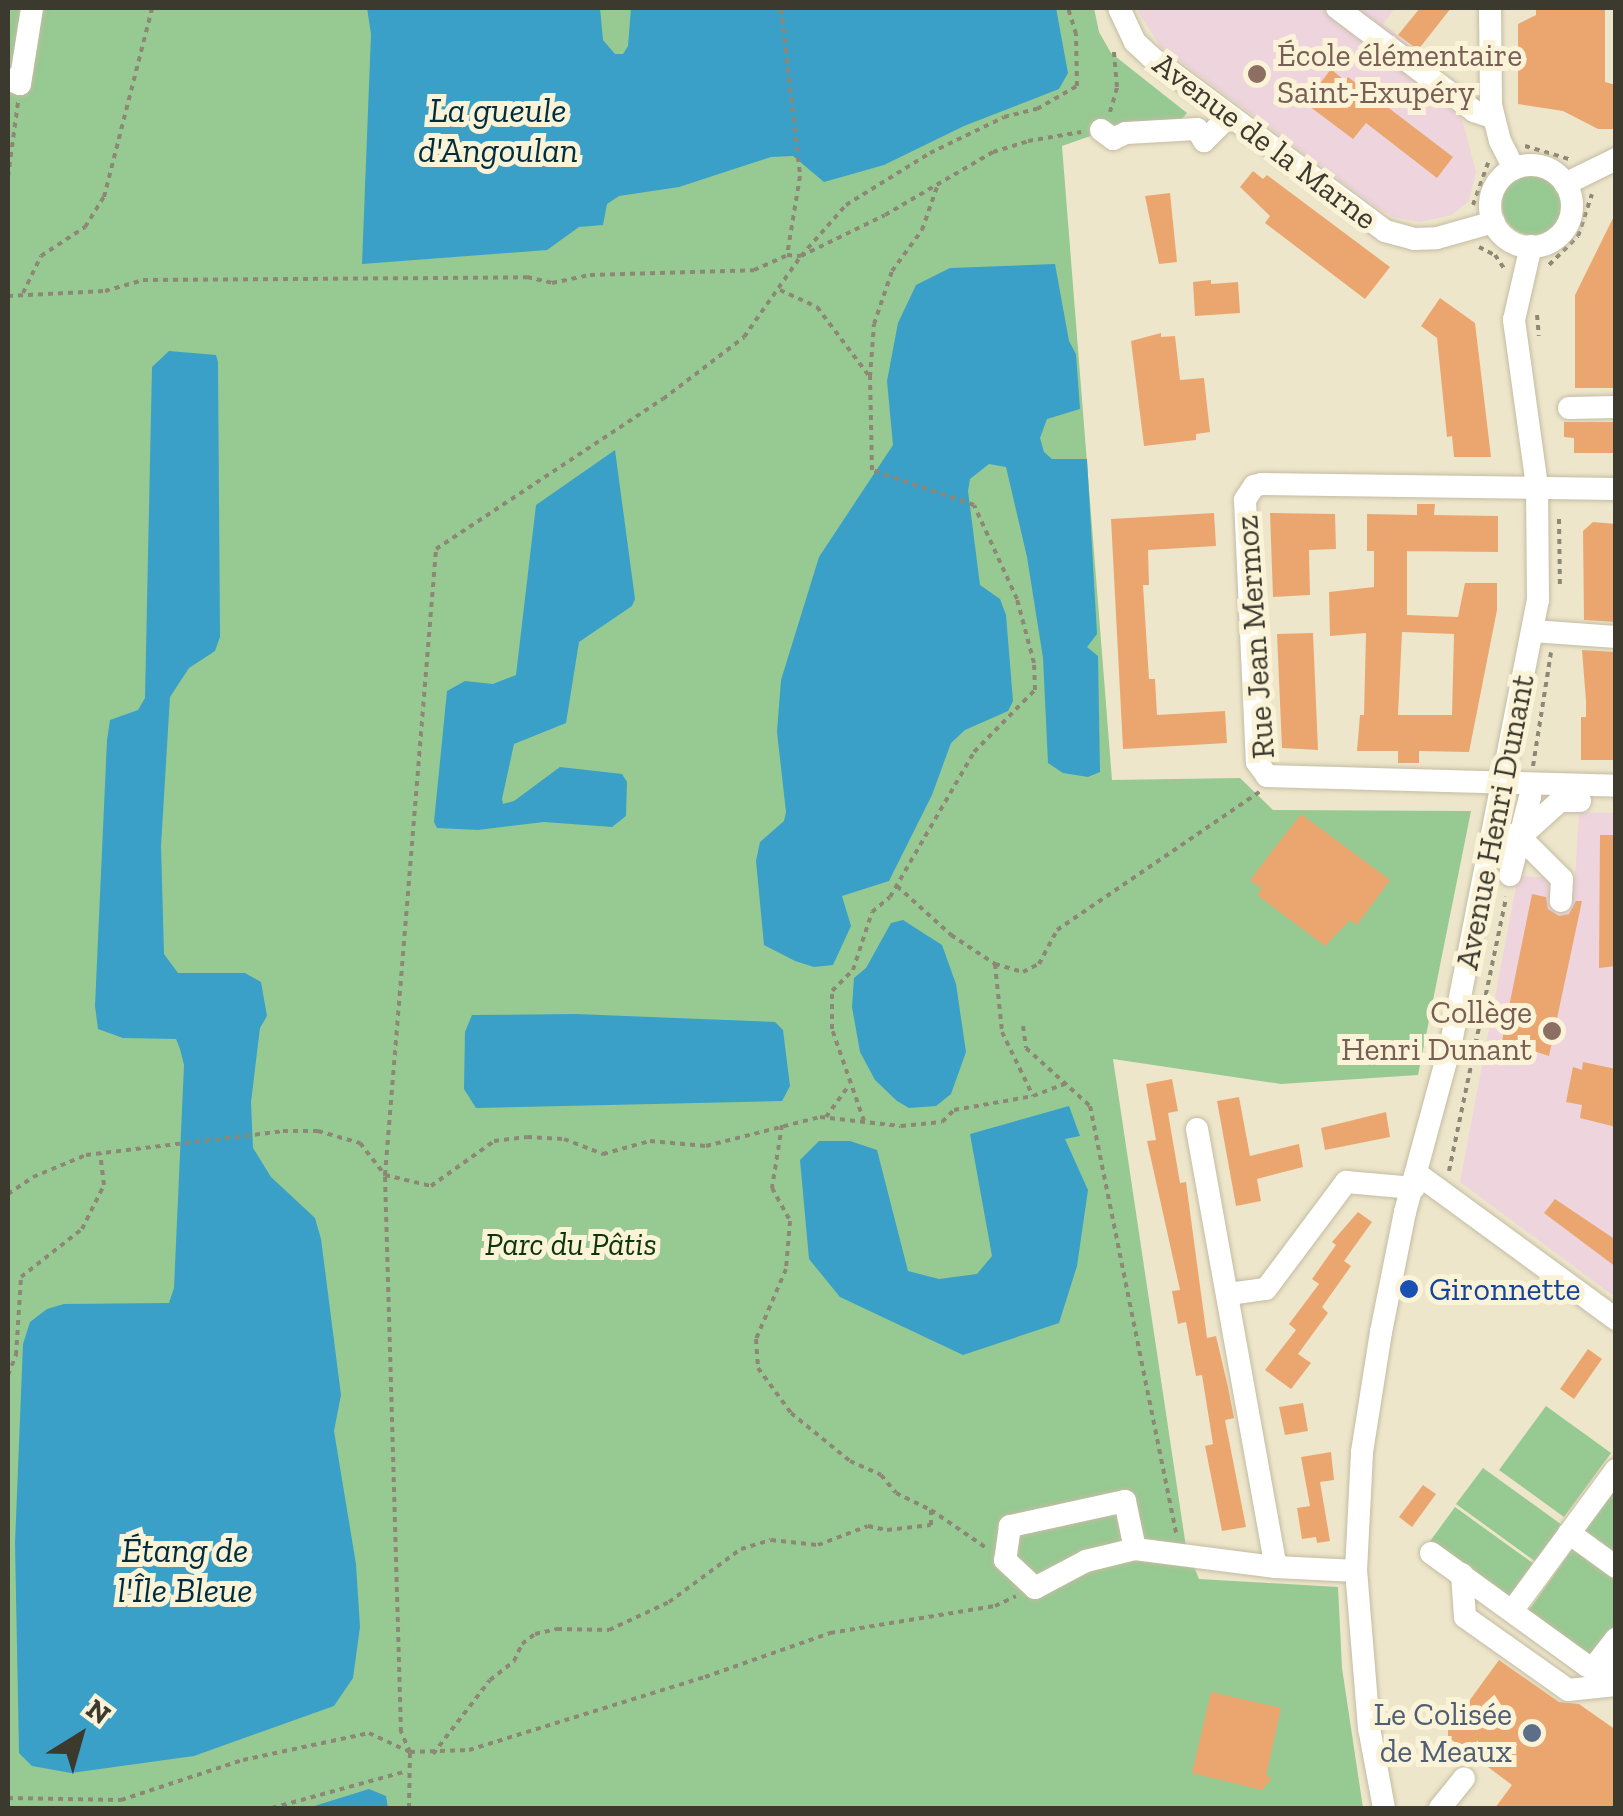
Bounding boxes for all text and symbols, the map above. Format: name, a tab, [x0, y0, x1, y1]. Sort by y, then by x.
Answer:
place label: École élémentaire Saint-Exupéry	[1277, 37, 1522, 112]
street label: Avenue de la Marne	[1146, 44, 1384, 238]
marker: École élémentaire Saint-Exupéry	[1246, 63, 1268, 85]
water label: La gueule d'Angoulan	[418, 89, 578, 171]
street label: Rue Jean Mermoz	[1227, 514, 1283, 760]
street label: Avenue Henri Dunant	[1448, 671, 1542, 973]
place label: Collège Henri Dunant	[1341, 994, 1532, 1069]
marker: Collège Henri Dunant	[1541, 1020, 1563, 1042]
park label: Parc du Pâtis	[485, 1225, 657, 1263]
place label: Gironnette	[1429, 1270, 1580, 1308]
marker: Gironnette	[1398, 1278, 1420, 1300]
water label: Étang de l'Île Bleue	[117, 1529, 253, 1611]
north arrow	[30, 1686, 130, 1786]
text: N	[80, 1692, 117, 1731]
place label: Le Colisée de Meaux	[1374, 1696, 1512, 1771]
marker: Le Colisée de Meaux	[1521, 1722, 1543, 1744]

